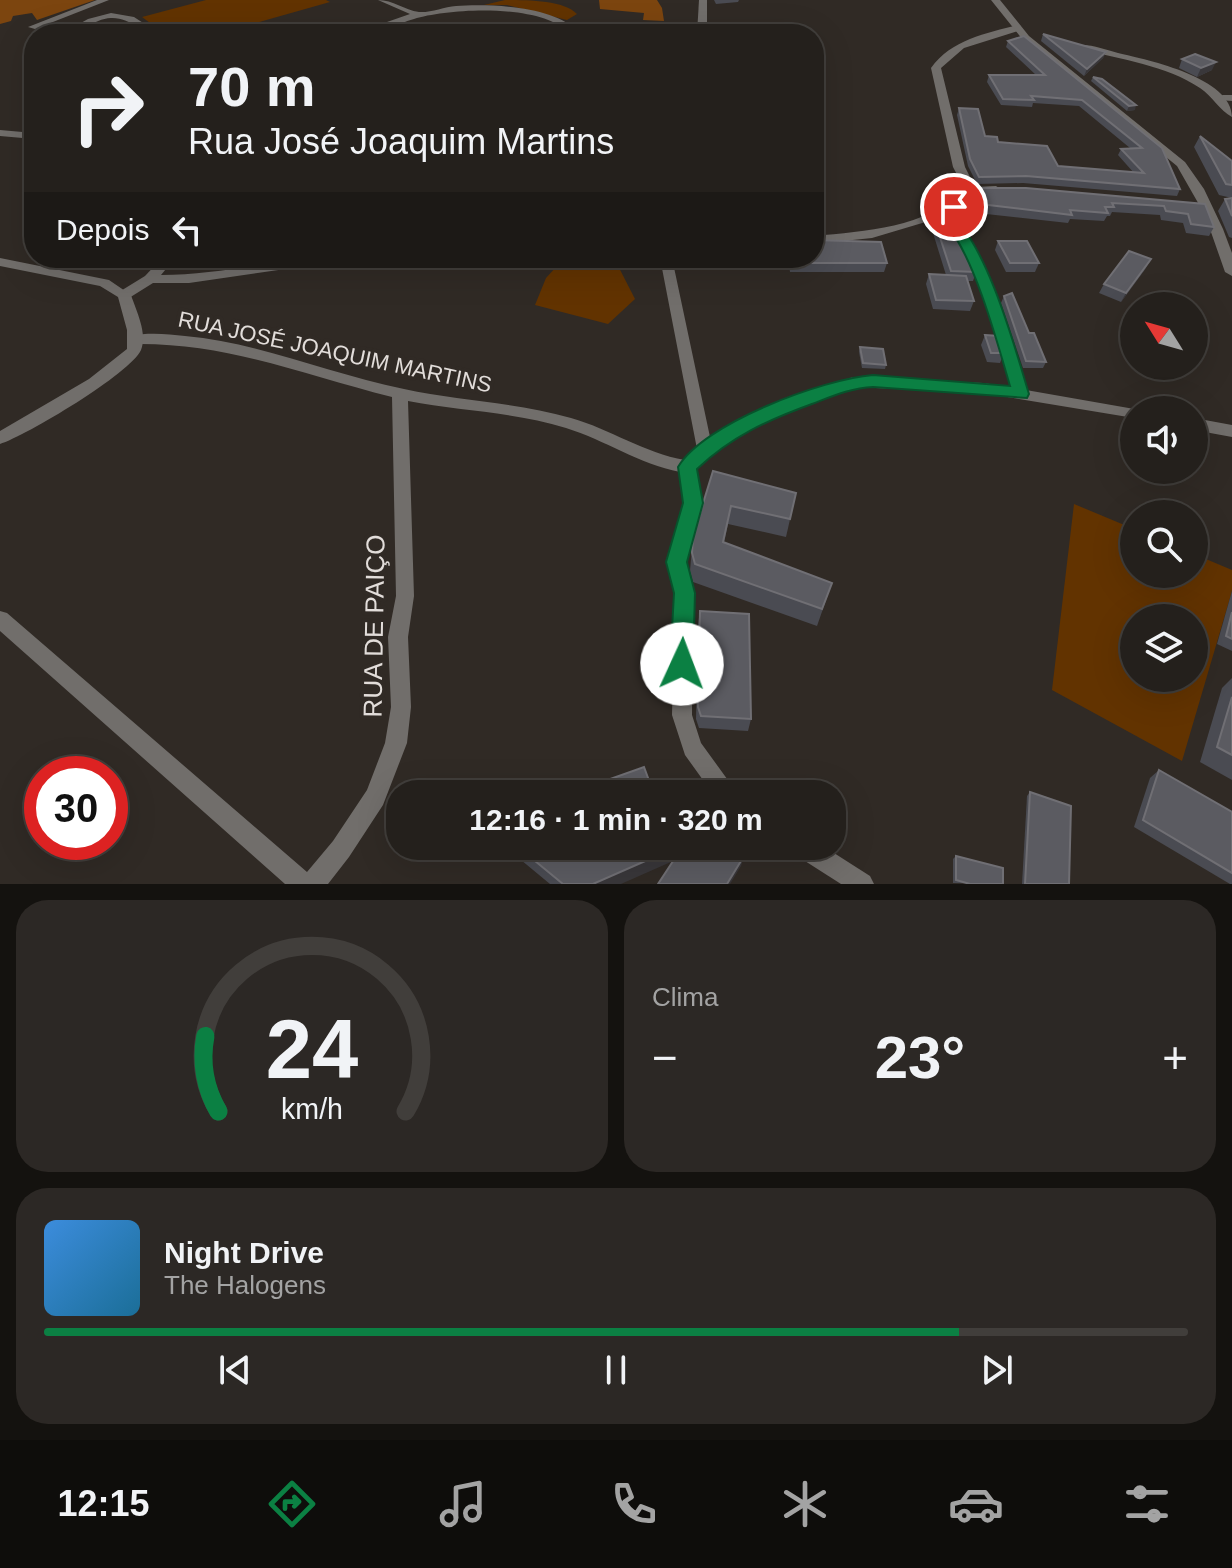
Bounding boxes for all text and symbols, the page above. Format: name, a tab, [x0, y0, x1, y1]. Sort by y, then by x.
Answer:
text: 70 m	[188, 55, 316, 118]
icon: right	[56, 56, 160, 160]
text: Rua José Joaquim Martins	[188, 121, 614, 162]
pin	[920, 173, 988, 241]
icon: arrive	[932, 185, 976, 229]
icon: left	[165, 208, 209, 252]
text: Depois	[56, 213, 149, 246]
north arrow	[1120, 292, 1208, 380]
map controls	[1120, 292, 1208, 692]
street label: RUA JOSÉ JOAQUIM MARTINS	[176, 307, 494, 397]
button: sound	[1120, 396, 1208, 484]
button: search	[1120, 500, 1208, 588]
street label: RUA DE PAIÇO	[357, 534, 391, 718]
button: layers	[1120, 604, 1208, 692]
position arrow	[640, 622, 724, 706]
speed limit sign: 30	[24, 756, 128, 860]
text: 12:16 · 1 min · 320 m	[469, 803, 763, 836]
text: Clima	[652, 982, 718, 1012]
text: 24	[266, 1003, 358, 1096]
text: 23°	[875, 1024, 965, 1091]
text: −	[652, 1033, 678, 1082]
text: +	[1162, 1033, 1188, 1082]
text: km/h	[281, 1093, 343, 1125]
text: Night Drive	[164, 1236, 324, 1269]
text: The Halogens	[164, 1270, 326, 1300]
icon: previous	[213, 1348, 257, 1392]
icon: pause	[594, 1348, 638, 1392]
icon: next	[975, 1348, 1019, 1392]
icon: directions	[264, 1476, 320, 1532]
icon: music	[435, 1476, 491, 1532]
icon: phone	[606, 1476, 662, 1532]
icon: climate	[777, 1476, 833, 1532]
icon: car	[948, 1476, 1004, 1532]
icon: filters	[1119, 1476, 1175, 1532]
text: 12:15	[57, 1483, 150, 1524]

